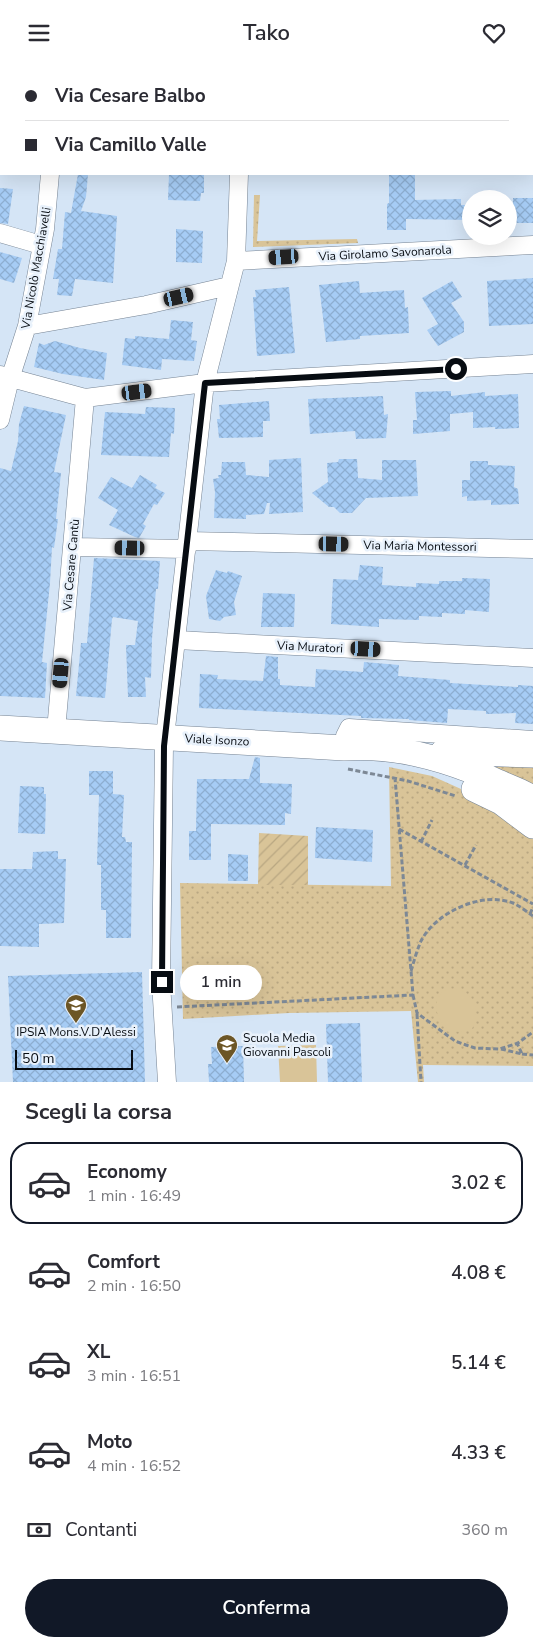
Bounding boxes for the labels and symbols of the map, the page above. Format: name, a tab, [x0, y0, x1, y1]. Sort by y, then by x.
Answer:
street label: Via Nicolò Macchiavelli	[17, 206, 55, 331]
street label: Via Girolamo Savonarola	[317, 242, 452, 265]
car	[268, 248, 299, 266]
car	[162, 286, 195, 308]
route start	[445, 358, 467, 380]
car	[121, 383, 152, 401]
street label: Via Cesare Cantù	[59, 518, 83, 613]
car	[318, 536, 349, 552]
street label: Via Maria Montessori	[362, 537, 477, 555]
car	[114, 540, 145, 556]
street label: Via Muratori	[276, 637, 343, 657]
car	[350, 641, 381, 657]
car	[52, 657, 69, 689]
street label: Viale Isonzo	[183, 730, 250, 750]
callout: 1 min	[180, 965, 262, 999]
route end	[151, 971, 173, 993]
school or university icon: IPSIA Mons.V.D'Alessi	[64, 993, 88, 1024]
place label: IPSIA Mons.V.D'Alessi	[16, 1024, 136, 1040]
place label: Scuola Media Giovanni Pascoli	[243, 1030, 331, 1060]
school or university icon: Scuola Media Giovanni Pascoli	[215, 1033, 239, 1064]
scale bar	[15, 1047, 132, 1070]

